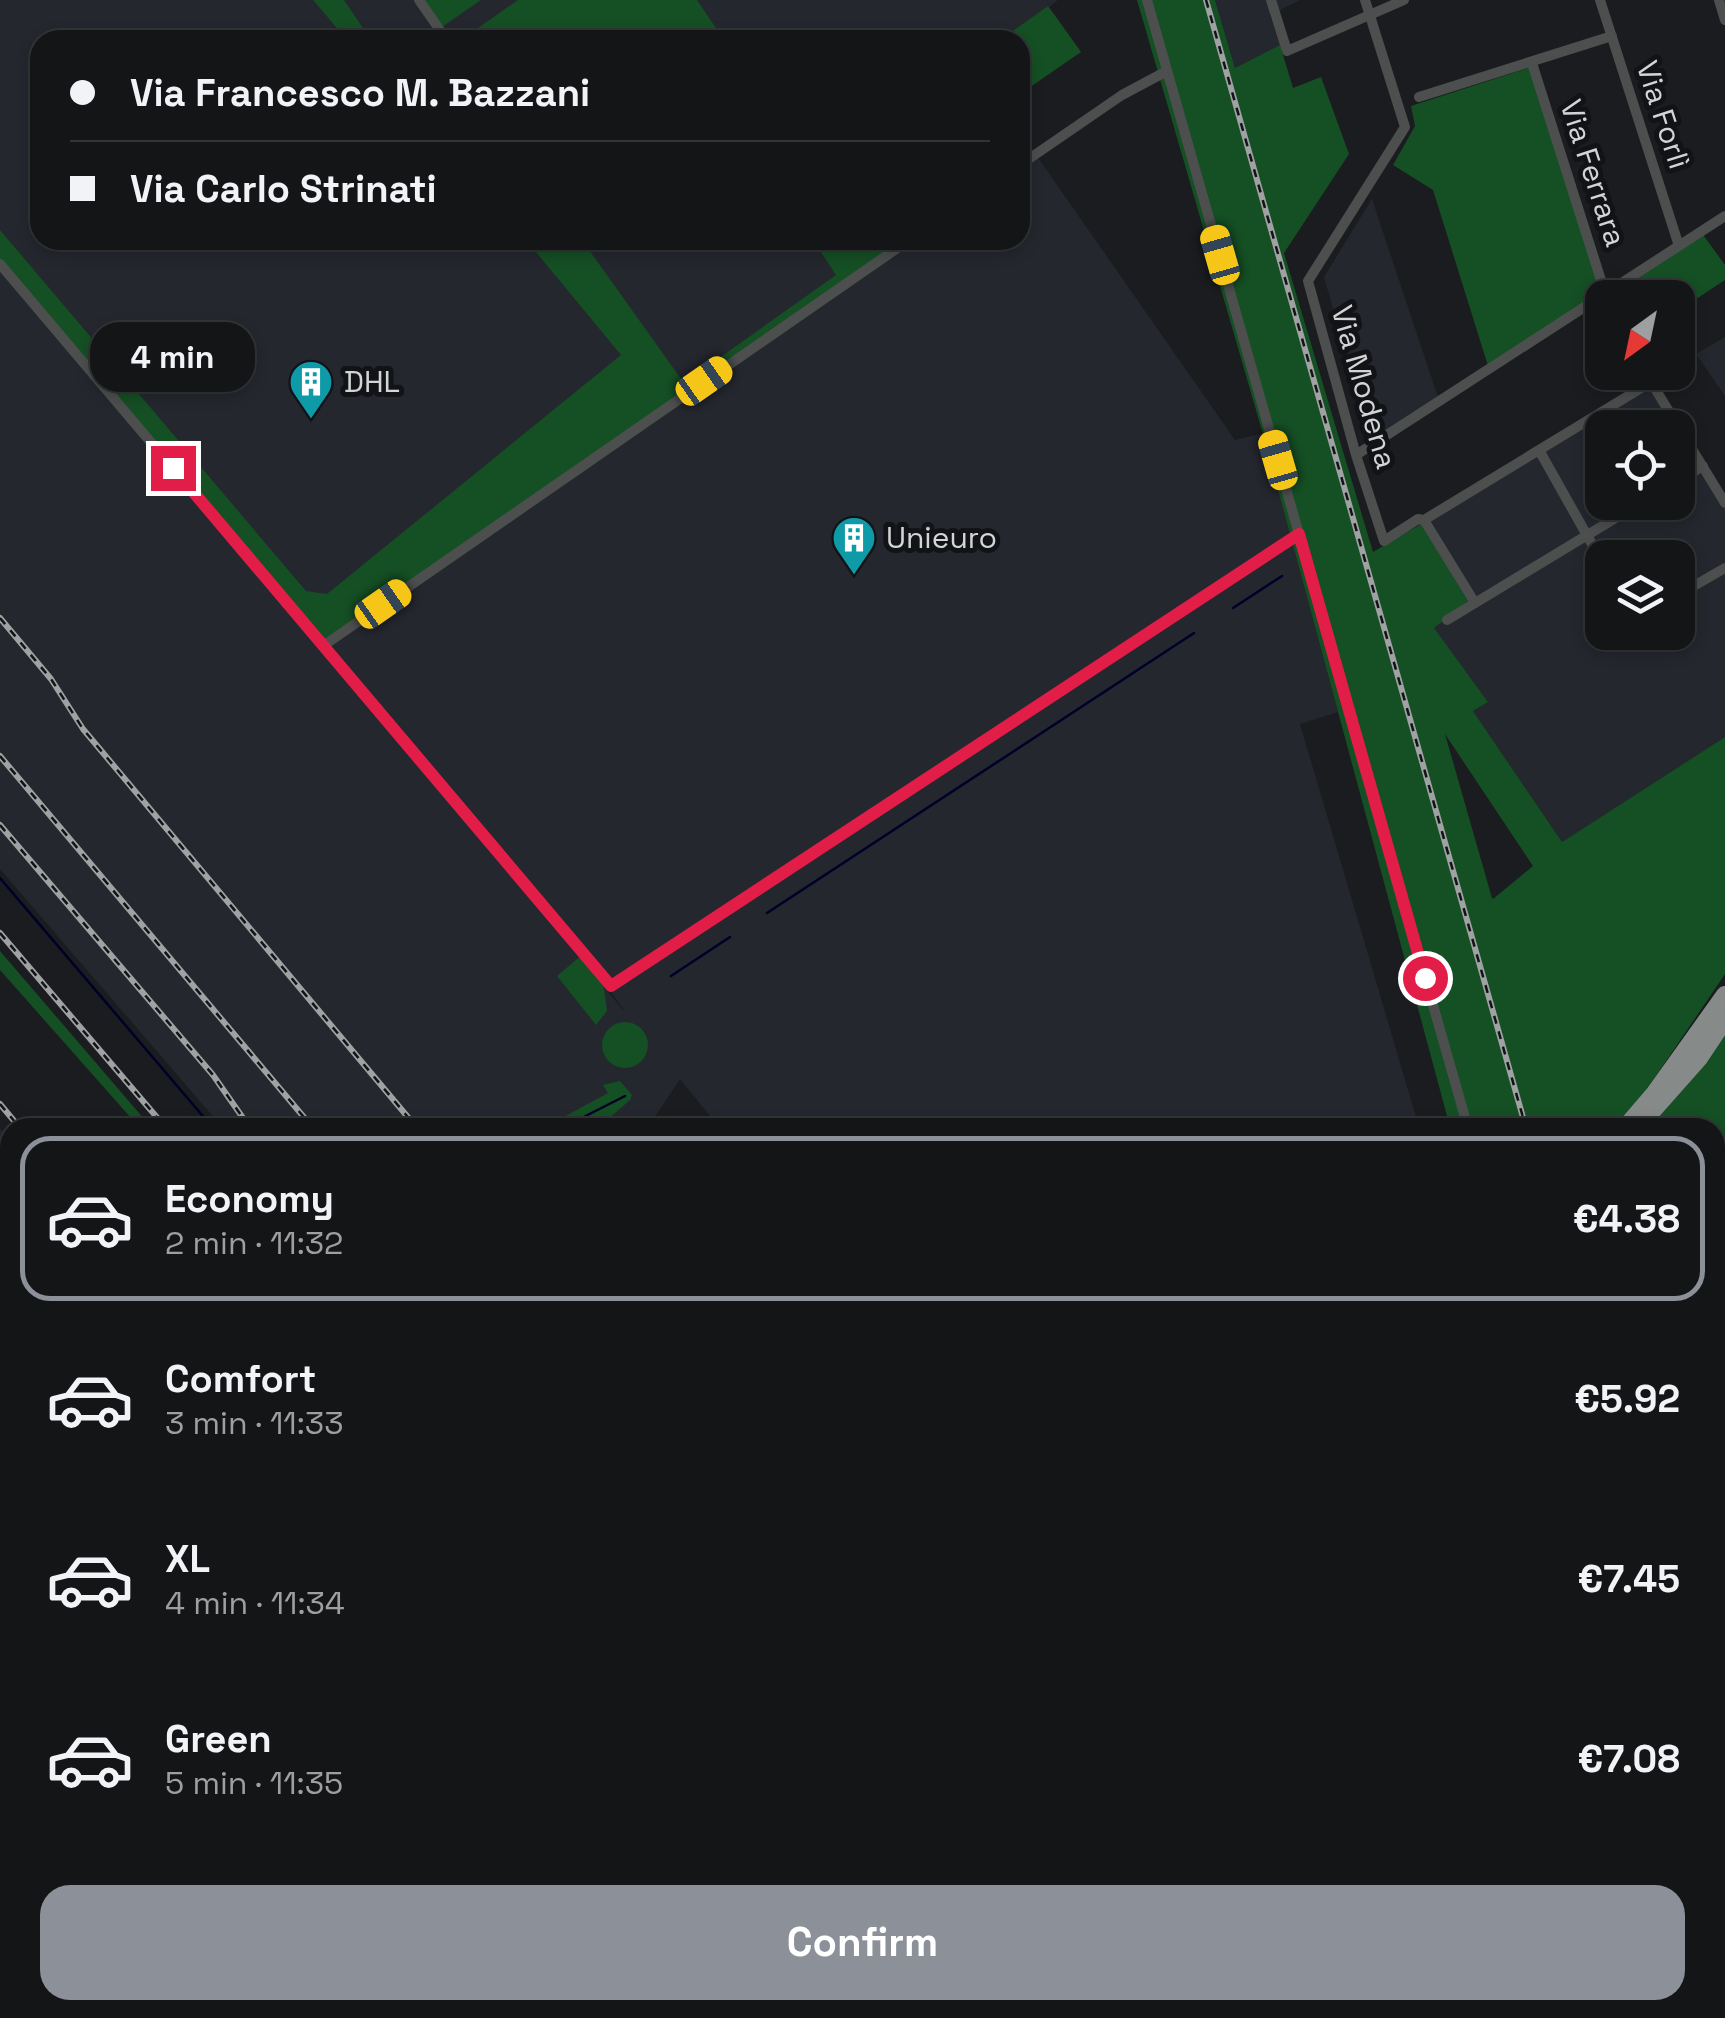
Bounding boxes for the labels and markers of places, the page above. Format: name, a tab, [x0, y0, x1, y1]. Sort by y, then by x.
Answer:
building icon: DHL	[288, 359, 334, 420]
place label: DHL	[344, 362, 400, 401]
building icon: Unieuro	[831, 515, 877, 576]
place label: Unieuro	[886, 518, 997, 557]

